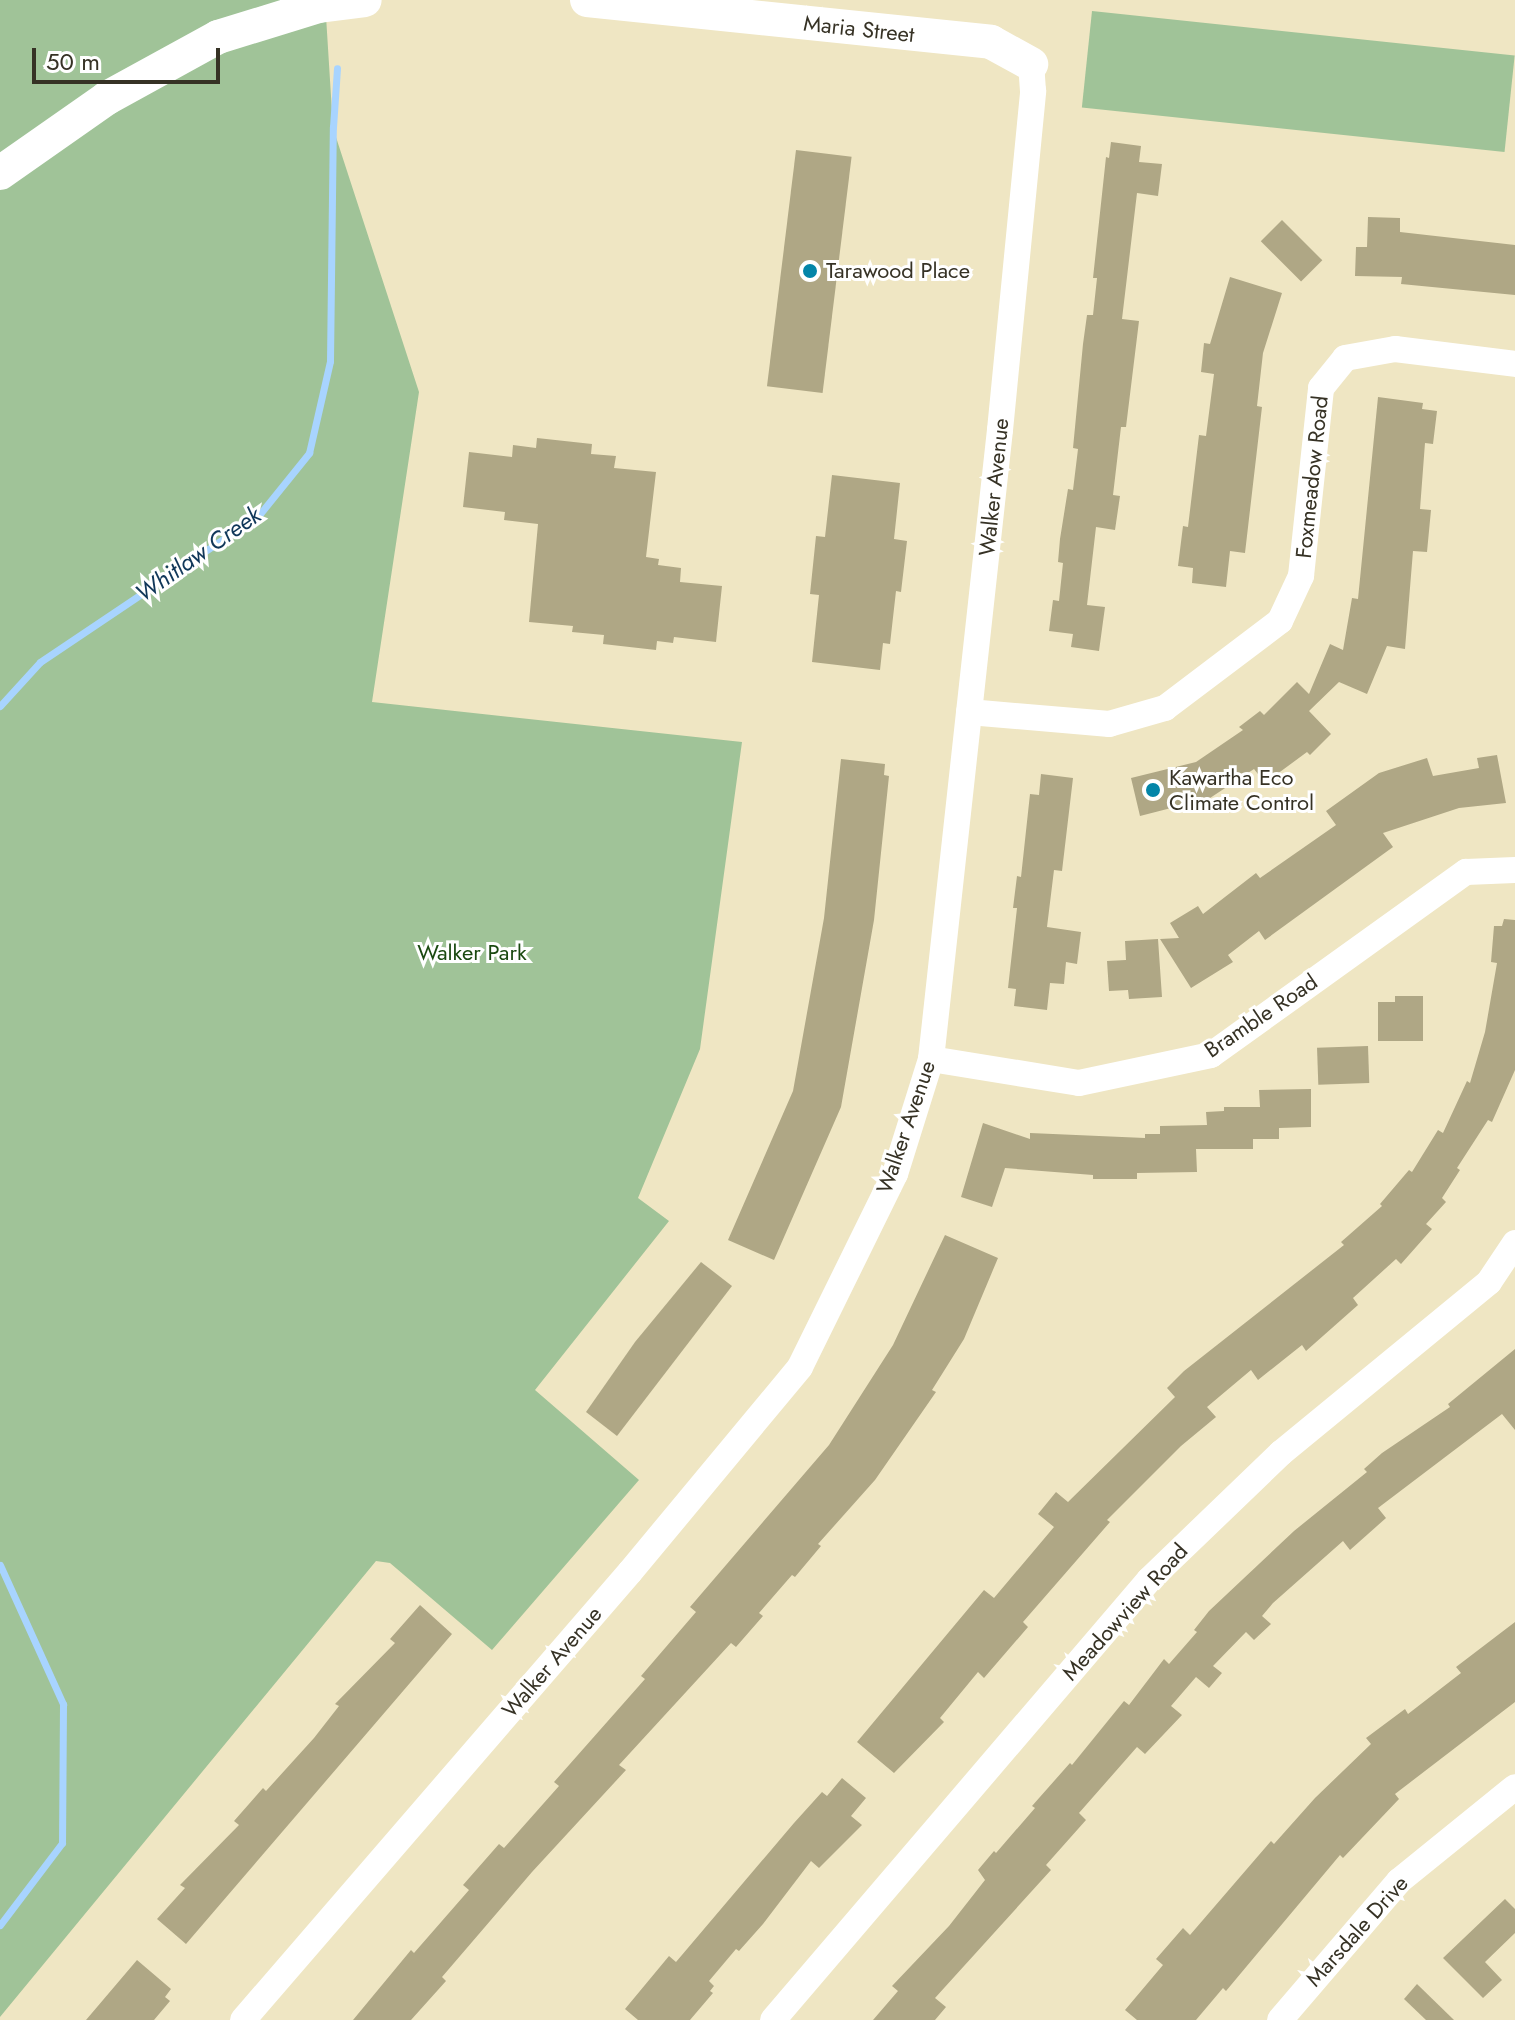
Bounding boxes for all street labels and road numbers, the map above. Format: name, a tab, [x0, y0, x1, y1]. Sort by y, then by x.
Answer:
street label: Maria Street	[802, 10, 916, 48]
street label: Foxmeadow Road	[1290, 394, 1334, 560]
street label: Walker Avenue	[974, 417, 1014, 557]
street label: Bramble Road	[1200, 969, 1322, 1063]
street label: Walker Avenue	[871, 1057, 941, 1197]
street label: Meadowview Road	[1057, 1538, 1193, 1686]
street label: Walker Avenue	[497, 1601, 607, 1723]
street label: Marsdale Drive	[1300, 1870, 1414, 1992]

